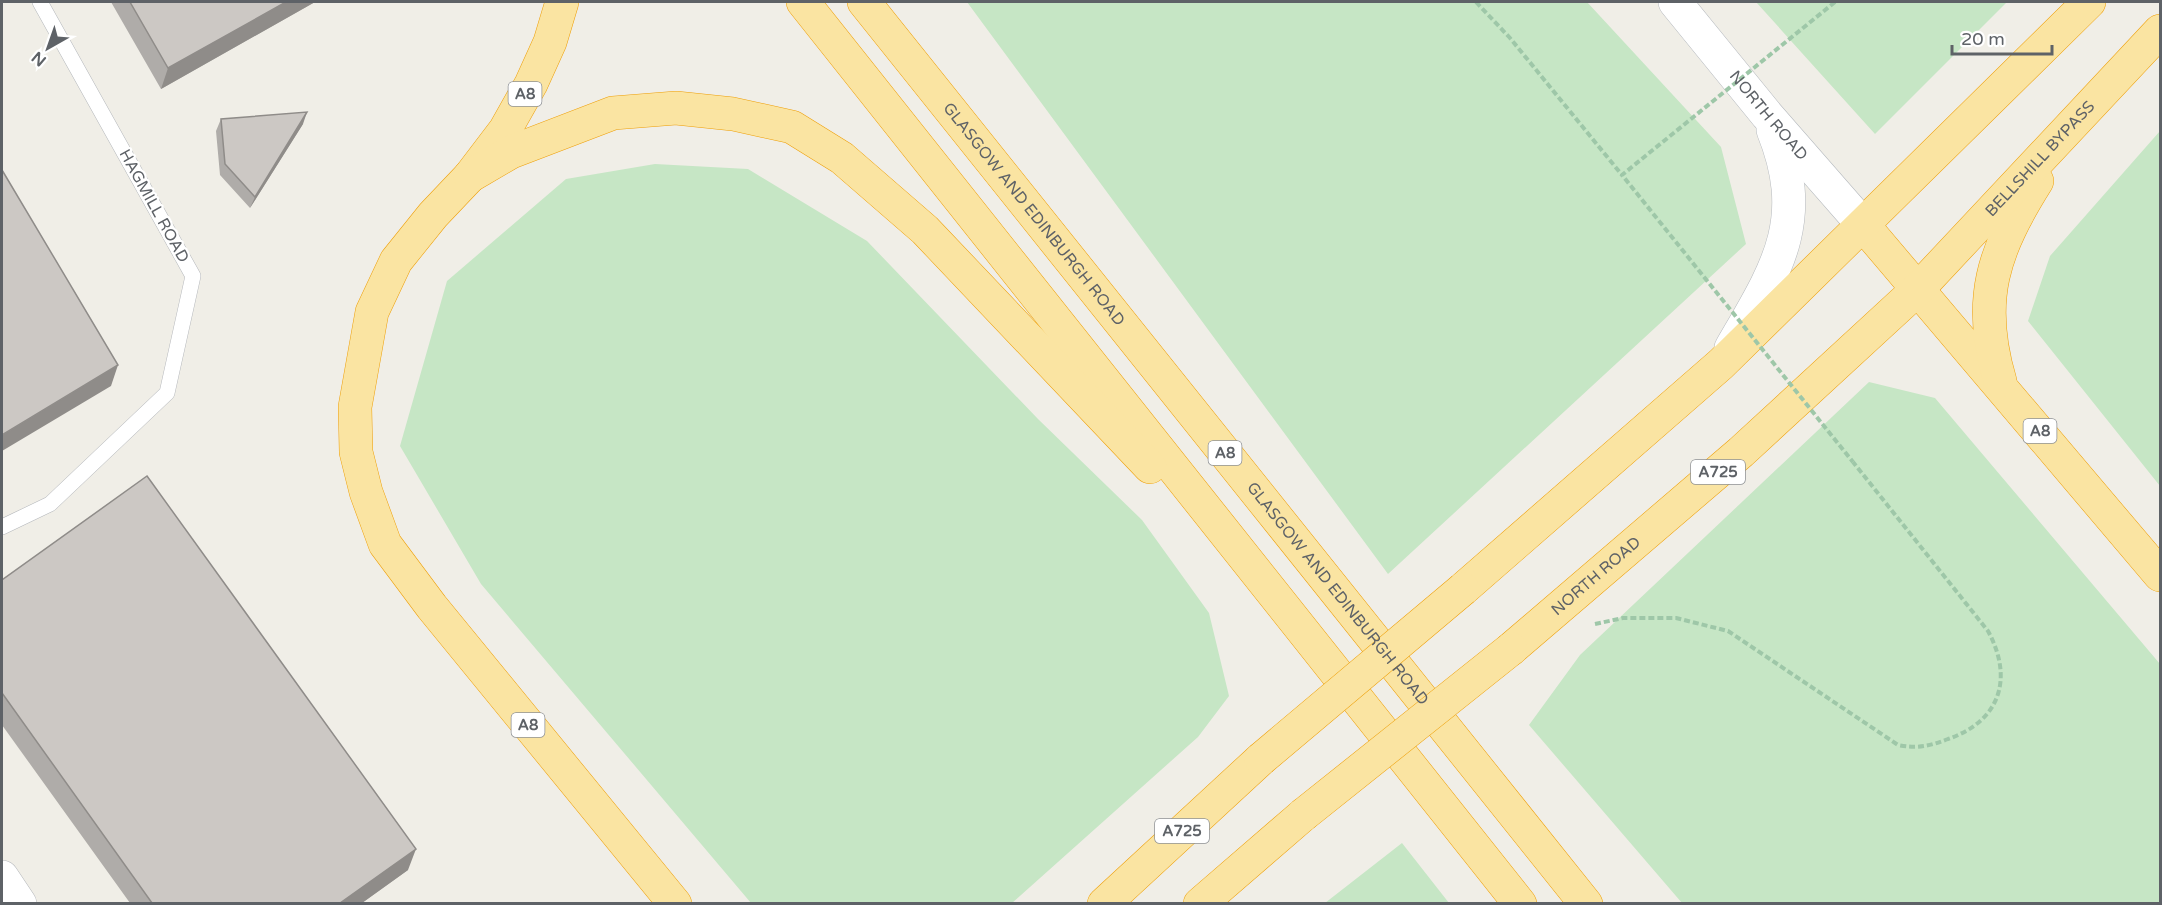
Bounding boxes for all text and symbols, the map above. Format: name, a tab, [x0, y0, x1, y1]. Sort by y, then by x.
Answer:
north arrow	[18, 18, 78, 78]
scale bar	[1952, 18, 2052, 56]
text: 20 m	[1961, 28, 2005, 50]
text: N	[28, 47, 50, 71]
street label: NORTH ROAD	[1725, 66, 1812, 164]
road number: A8	[508, 82, 542, 106]
street label: BELLSHILL BYPASS	[1981, 97, 2099, 221]
street label: GLASGOW AND EDINBURGH ROAD	[939, 99, 1129, 330]
street label: HAGMILL ROAD	[115, 146, 193, 266]
road number: A8	[2024, 419, 2056, 443]
road number: A8	[1208, 441, 1242, 465]
road number: A725	[1691, 460, 1745, 484]
street label: GLASGOW AND EDINBURGH ROAD	[1242, 478, 1433, 709]
street label: NORTH ROAD	[1547, 532, 1645, 620]
road number: A8	[512, 713, 544, 737]
road number: A725	[1155, 819, 1209, 843]

